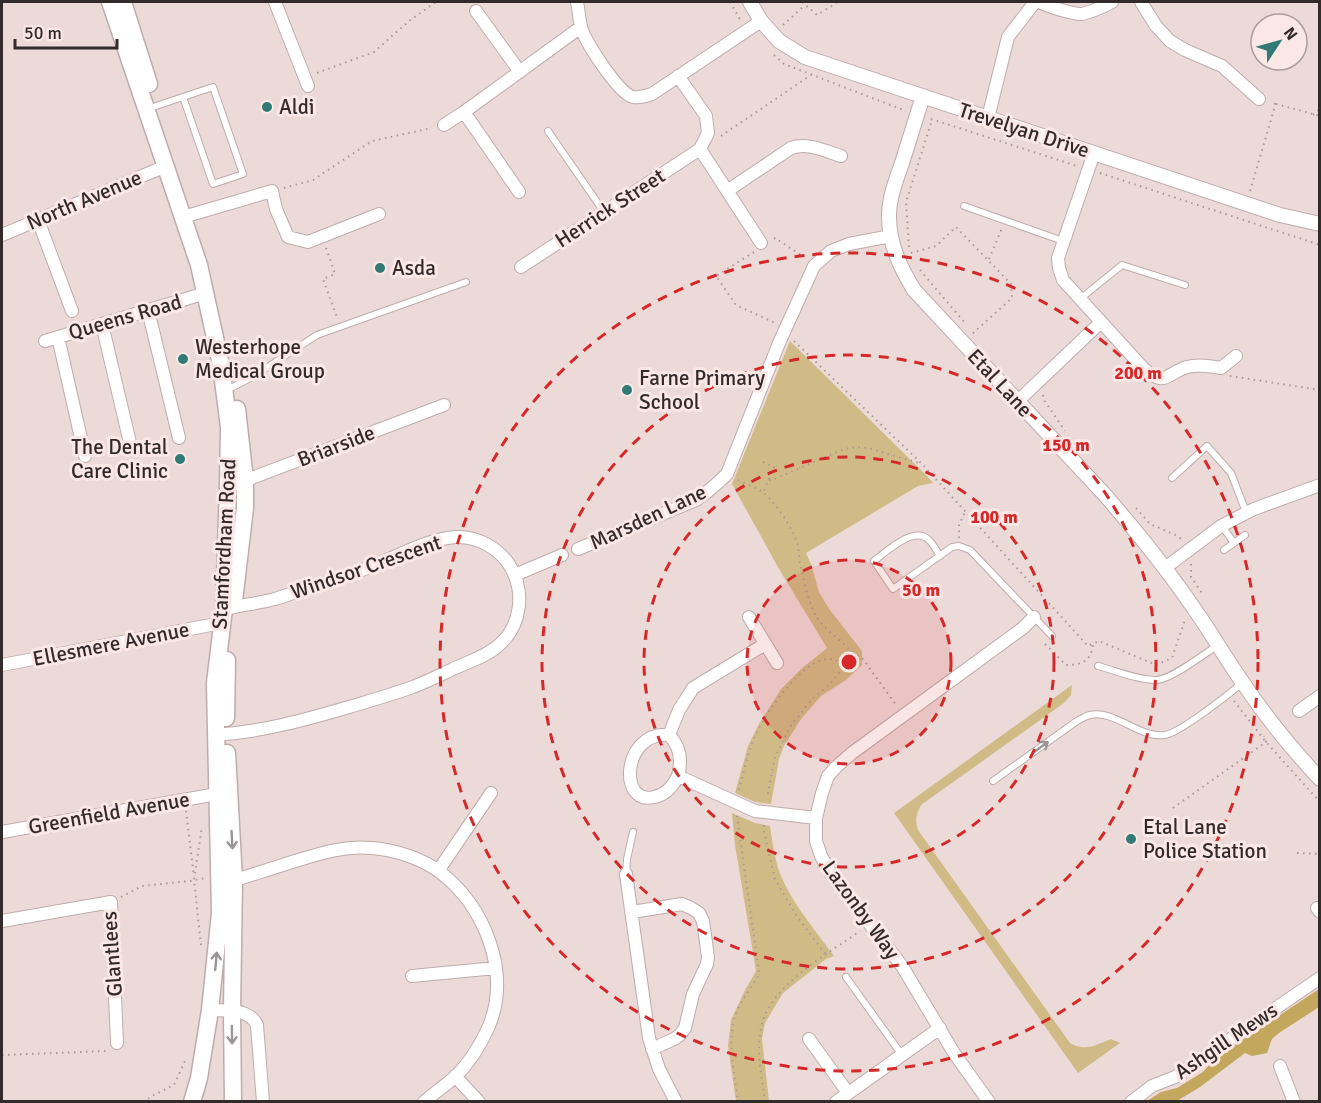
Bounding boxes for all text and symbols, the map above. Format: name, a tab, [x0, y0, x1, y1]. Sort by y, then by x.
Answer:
scale bar	[15, 12, 117, 50]
north arrow	[1249, 12, 1309, 72]
text: 50 m	[24, 22, 62, 44]
text: N	[1279, 23, 1302, 44]
place label: Aldi	[279, 94, 314, 120]
street label: Trevelyan Drive	[955, 97, 1093, 163]
marker: Aldi	[260, 100, 274, 114]
street label: Herrick Street	[550, 163, 670, 253]
street label: North Avenue	[23, 164, 145, 236]
place label: Asda	[392, 255, 436, 281]
marker: Asda	[373, 261, 387, 275]
street label: Queens Road	[65, 288, 185, 346]
place label: Westerhope Medical Group	[195, 334, 325, 384]
street label: Etal Lane	[962, 343, 1038, 423]
marker: Westerhope Medical Group	[176, 352, 190, 366]
text: 200 m	[1114, 362, 1162, 384]
place label: Farne Primary School	[639, 365, 765, 415]
marker: Farne Primary School	[620, 383, 634, 397]
street label: Briarside	[293, 419, 379, 473]
place label: The Dental Care Clinic	[71, 434, 168, 484]
text: 150 m	[1042, 434, 1090, 456]
marker: The Dental Care Clinic	[173, 452, 187, 466]
street label: Stamfordham Road	[207, 458, 241, 630]
street label: Marsden Lane	[586, 479, 710, 555]
text: 100 m	[970, 506, 1018, 528]
street label: Windsor Crescent	[287, 529, 445, 605]
text: 50 m	[902, 579, 940, 601]
street label: Ellesmere Avenue	[31, 616, 191, 672]
centre of rings	[839, 652, 859, 672]
one-way arrow	[1032, 741, 1048, 753]
street label: Greenfield Avenue	[26, 786, 192, 840]
place label: Etal Lane Police Station	[1143, 814, 1267, 864]
one-way arrow	[227, 830, 238, 850]
marker: Etal Lane Police Station	[1124, 832, 1138, 846]
street label: Lazonby Way	[816, 856, 906, 965]
street label: Glantlees	[96, 911, 128, 997]
one-way arrow	[211, 952, 222, 972]
street label: Ashgill Mews	[1170, 997, 1282, 1085]
one-way arrow	[226, 1024, 238, 1044]

